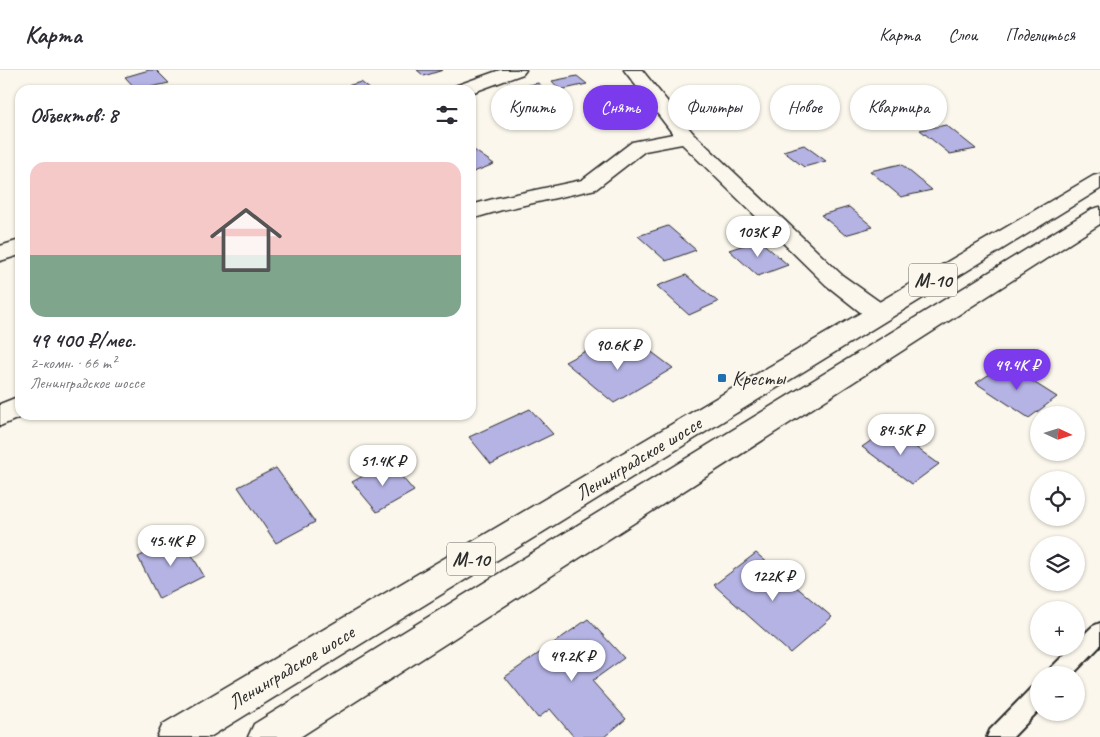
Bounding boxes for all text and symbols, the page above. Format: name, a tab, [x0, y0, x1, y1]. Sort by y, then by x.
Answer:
text: Карта	[25, 20, 82, 50]
text: Карта	[879, 24, 920, 46]
text: Слои	[948, 24, 977, 46]
text: Поделиться	[1005, 24, 1075, 46]
chip: Купить	[491, 85, 573, 130]
chip: Снять	[583, 85, 658, 130]
chip: Фильтры	[668, 85, 760, 130]
chip: Новое	[770, 85, 840, 130]
chip: Квартира	[850, 85, 947, 130]
icon: filters	[433, 101, 461, 129]
text: Объектов: 8	[30, 102, 118, 128]
icon: home	[201, 195, 291, 285]
pin: 103K ₽	[717, 216, 799, 258]
text: 103K ₽	[737, 222, 779, 242]
road number: М-10	[909, 264, 957, 296]
text: 49 400 ₽/мес.	[30, 327, 135, 353]
pin: 90.6K ₽	[572, 328, 664, 371]
text: 90.6K ₽	[595, 335, 641, 355]
pin: 49.4K ₽	[971, 348, 1063, 391]
text: 2-комн. · 66 m²	[30, 353, 116, 373]
text: 49.4K ₽	[995, 355, 1039, 375]
place label: Кресты	[732, 366, 786, 391]
marker: Кресты	[716, 372, 728, 384]
text: Ленинградское шоссе	[30, 373, 144, 393]
north arrow	[1030, 406, 1085, 461]
map controls	[1030, 406, 1085, 721]
street label: Ленинградское шоссе	[571, 410, 707, 506]
pin: 84.5K ₽	[855, 414, 947, 456]
text: 84.5K ₽	[879, 420, 923, 440]
pin: 51.4K ₽	[337, 444, 429, 487]
text: 51.4K ₽	[361, 451, 405, 471]
button: locate	[1030, 471, 1085, 526]
pin: 45.4K ₽	[125, 524, 217, 567]
text: 45.4K ₽	[149, 531, 193, 551]
button: layers	[1030, 536, 1085, 591]
road number: М-10	[447, 542, 495, 576]
pin: 122K ₽	[732, 560, 814, 602]
text: 122K ₽	[752, 566, 794, 586]
button: +	[1030, 601, 1085, 656]
street label: Ленинградское шоссе	[224, 619, 360, 715]
pin: 49.2K ₽	[526, 640, 618, 682]
text: 49.2K ₽	[550, 646, 594, 666]
button: −	[1030, 666, 1085, 721]

